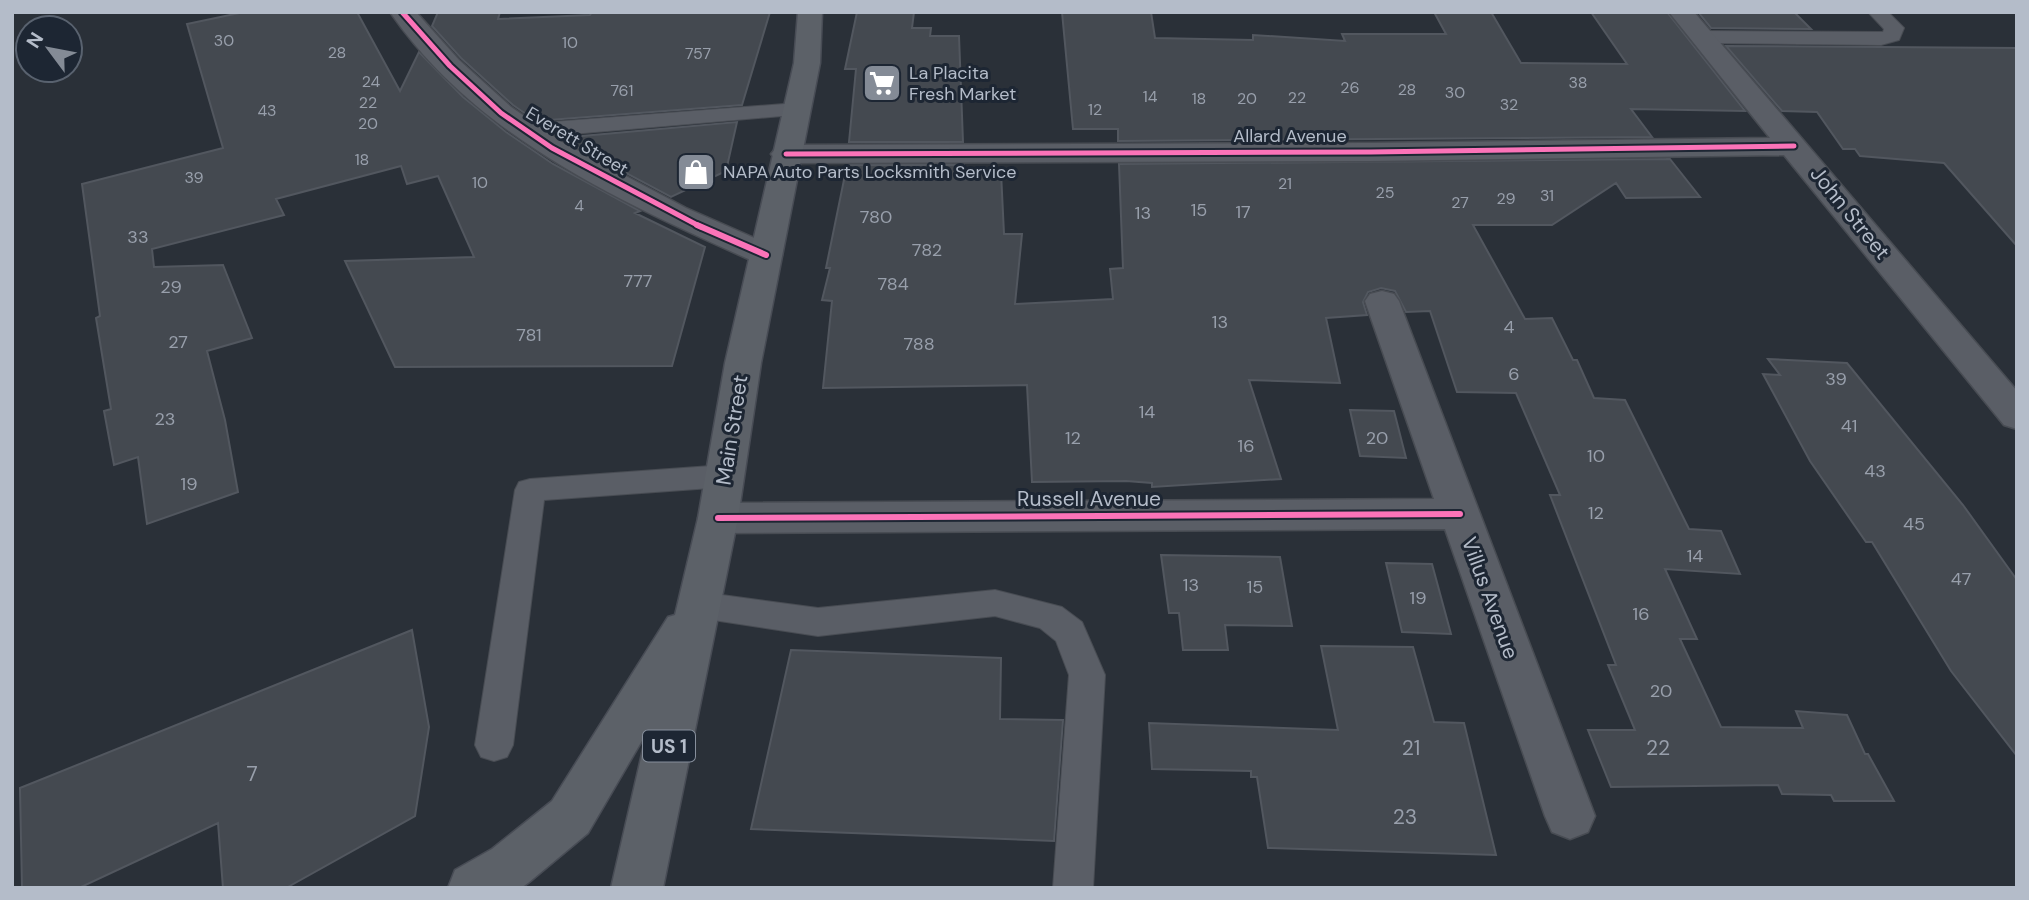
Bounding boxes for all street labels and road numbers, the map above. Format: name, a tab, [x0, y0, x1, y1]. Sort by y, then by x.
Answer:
street label: Everett Street	[521, 101, 633, 181]
street label: Allard Avenue	[1233, 124, 1347, 148]
street label: John Street	[1804, 161, 1896, 265]
street label: Main Street	[709, 373, 755, 487]
street label: Russell Avenue	[1017, 485, 1161, 513]
street label: Villus Avenue	[1455, 533, 1525, 663]
road number: US 1	[643, 730, 695, 762]

